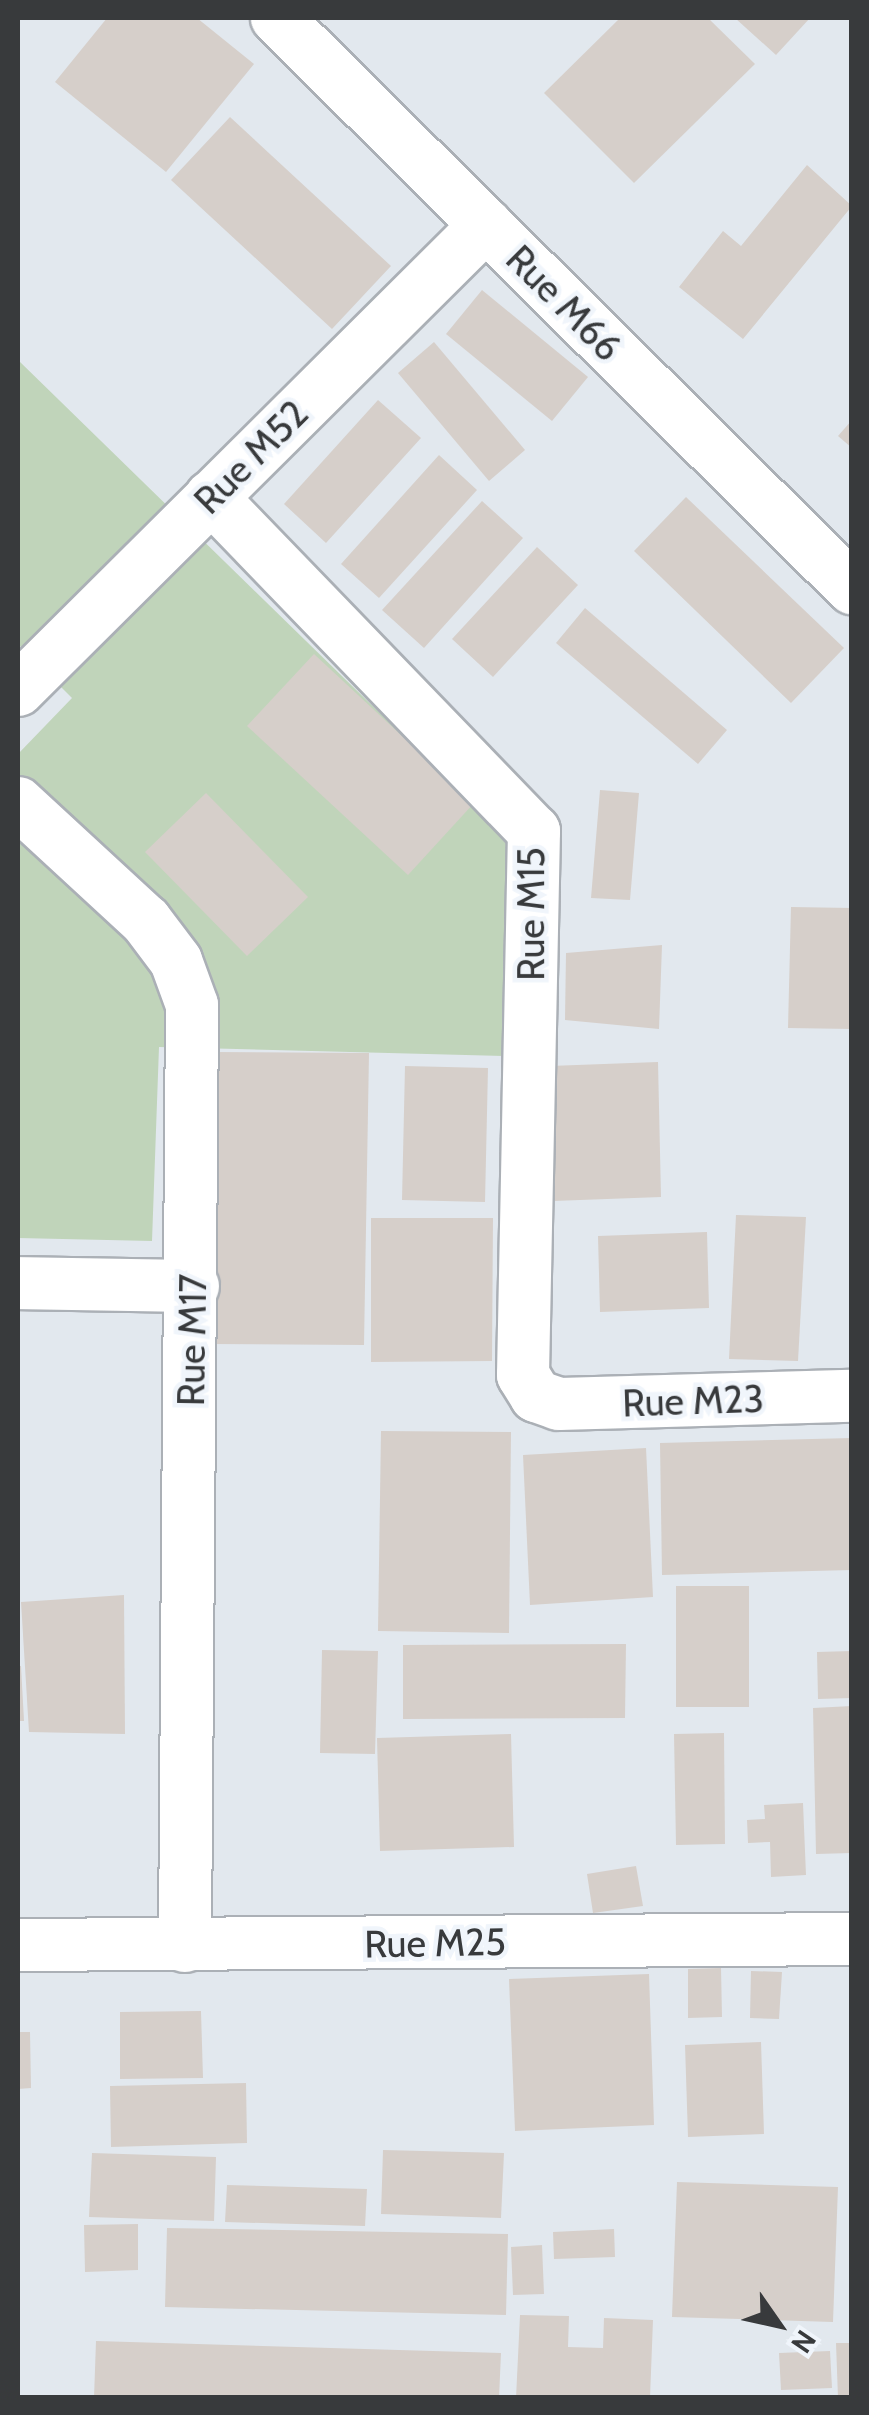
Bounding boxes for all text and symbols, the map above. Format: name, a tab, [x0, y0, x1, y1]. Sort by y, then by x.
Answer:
street label: Rue M66	[497, 236, 631, 370]
street label: Rue M52	[185, 391, 317, 523]
street label: Rue M15	[508, 847, 554, 981]
street label: Rue M17	[168, 1273, 216, 1407]
street label: Rue M23	[621, 1376, 765, 1426]
street label: Rue M25	[364, 1919, 506, 1967]
north arrow	[729, 2275, 829, 2375]
text: N	[784, 2324, 824, 2359]

